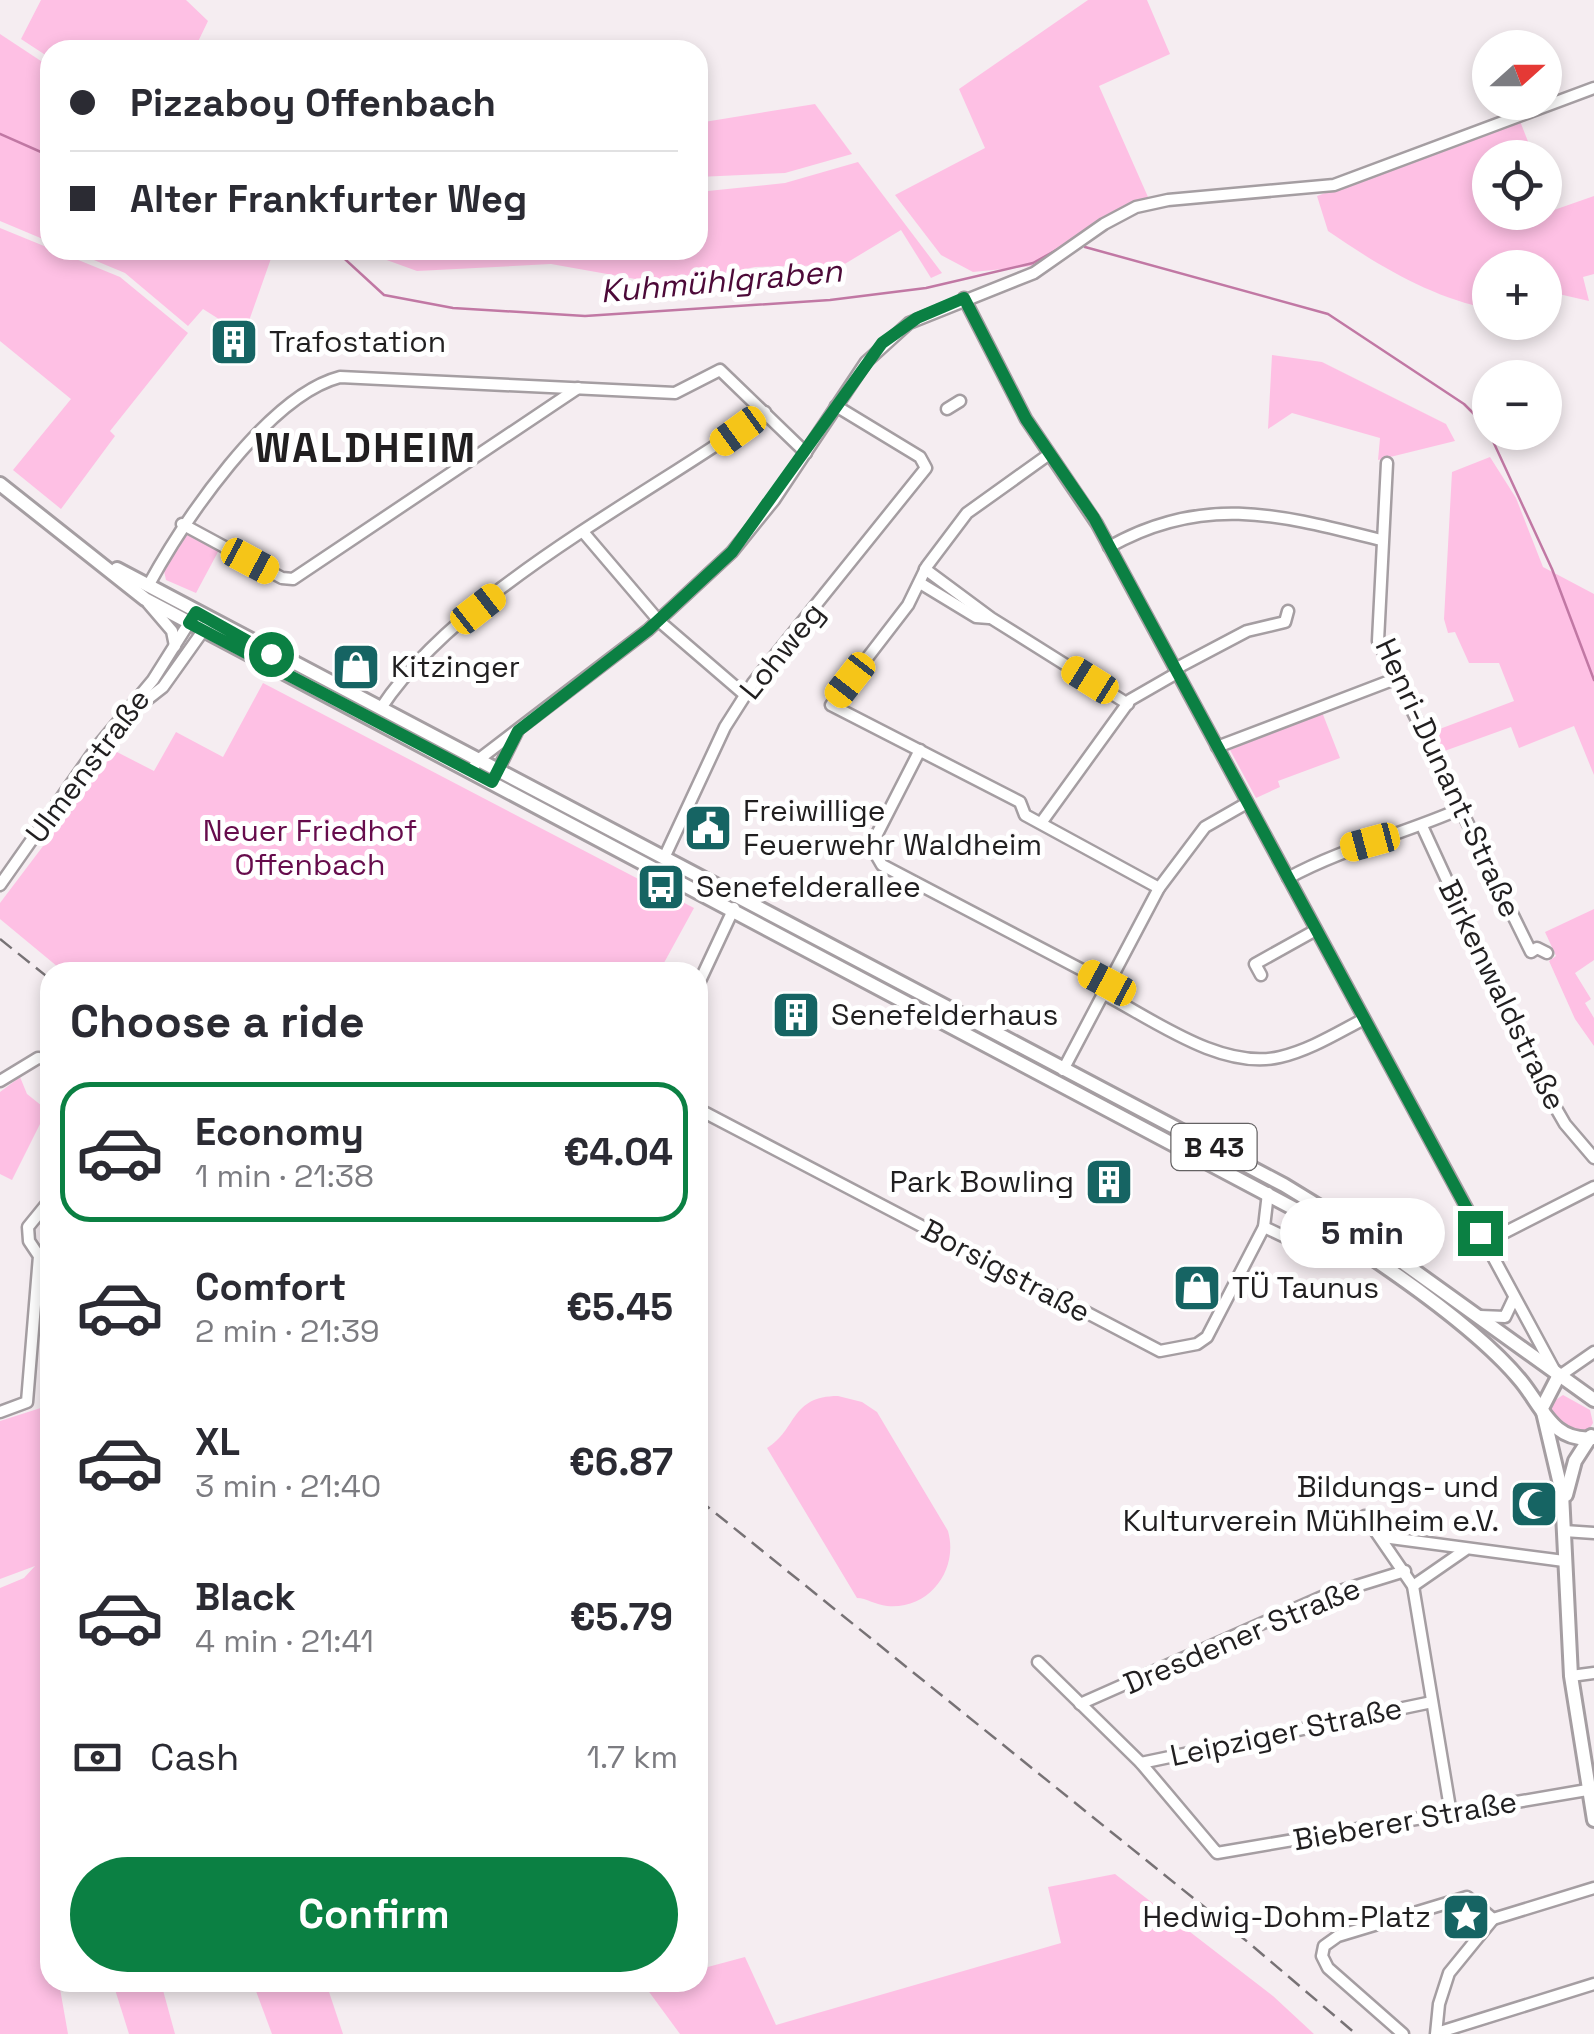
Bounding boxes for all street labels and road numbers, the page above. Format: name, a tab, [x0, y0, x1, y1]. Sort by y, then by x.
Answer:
street label: Lohweg	[731, 594, 833, 707]
street label: Henri-Dunant-Straße	[1367, 632, 1530, 924]
street label: Ulmenstraße	[17, 681, 158, 851]
street label: Birkenwaldstraße	[1430, 873, 1575, 1116]
road number: B 43	[1172, 1124, 1256, 1170]
street label: Borsigstraße	[915, 1210, 1097, 1331]
street label: Dresdener Straße	[1118, 1568, 1366, 1703]
street label: Leipziger Straße	[1166, 1688, 1405, 1775]
street label: Bieberer Straße	[1290, 1782, 1520, 1859]

